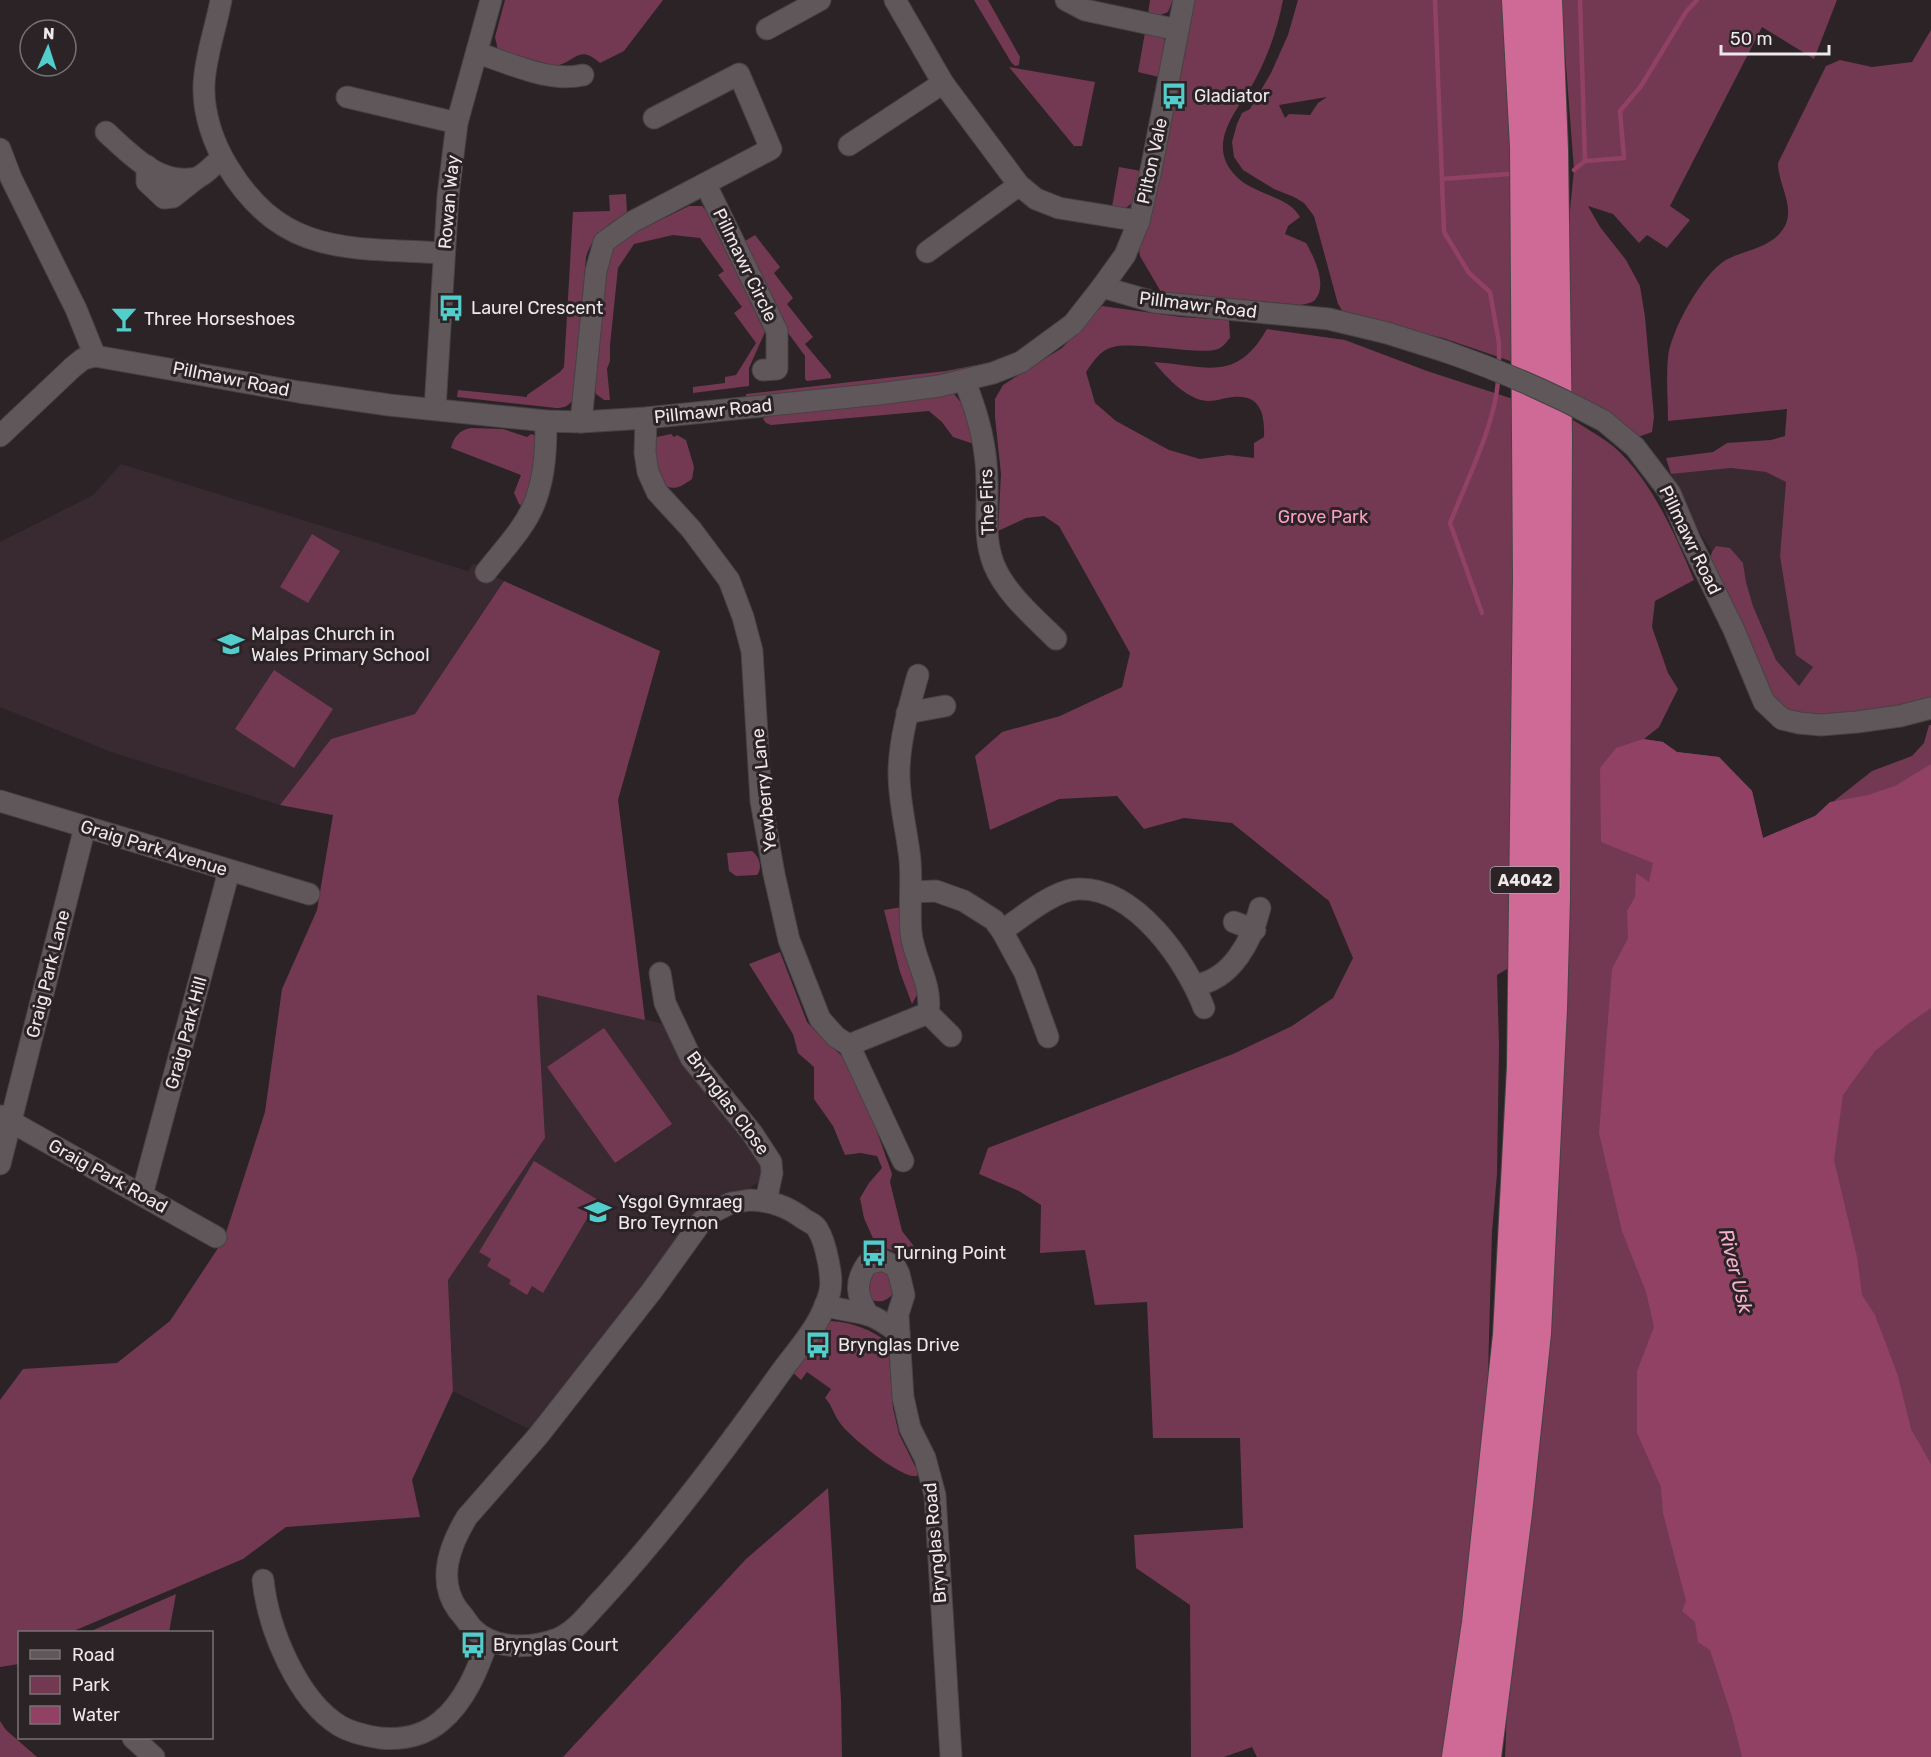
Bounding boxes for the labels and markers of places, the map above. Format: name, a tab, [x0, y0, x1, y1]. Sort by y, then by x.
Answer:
bus stop icon: Gladiator	[1159, 81, 1189, 111]
place label: Gladiator	[1194, 85, 1270, 107]
bus stop icon: Laurel Crescent	[436, 293, 466, 323]
place label: Laurel Crescent	[471, 297, 603, 319]
bar icon: Three Horseshoes	[109, 304, 139, 334]
place label: Three Horseshoes	[144, 308, 295, 330]
place label: Malpas Church in Wales Primary School	[251, 623, 430, 666]
school or university icon: Malpas Church in Wales Primary School	[216, 629, 246, 659]
place label: Ysgol Gymraeg Bro Teyrnon	[618, 1191, 743, 1234]
school or university icon: Ysgol Gymraeg Bro Teyrnon	[583, 1197, 613, 1227]
bus stop icon: Turning Point	[859, 1238, 889, 1268]
place label: Turning Point	[894, 1242, 1006, 1264]
bus stop icon: Brynglas Drive	[803, 1330, 833, 1360]
place label: Brynglas Drive	[838, 1334, 960, 1356]
bus stop icon: Brynglas Court	[458, 1630, 488, 1660]
place label: Brynglas Court	[493, 1634, 618, 1656]

